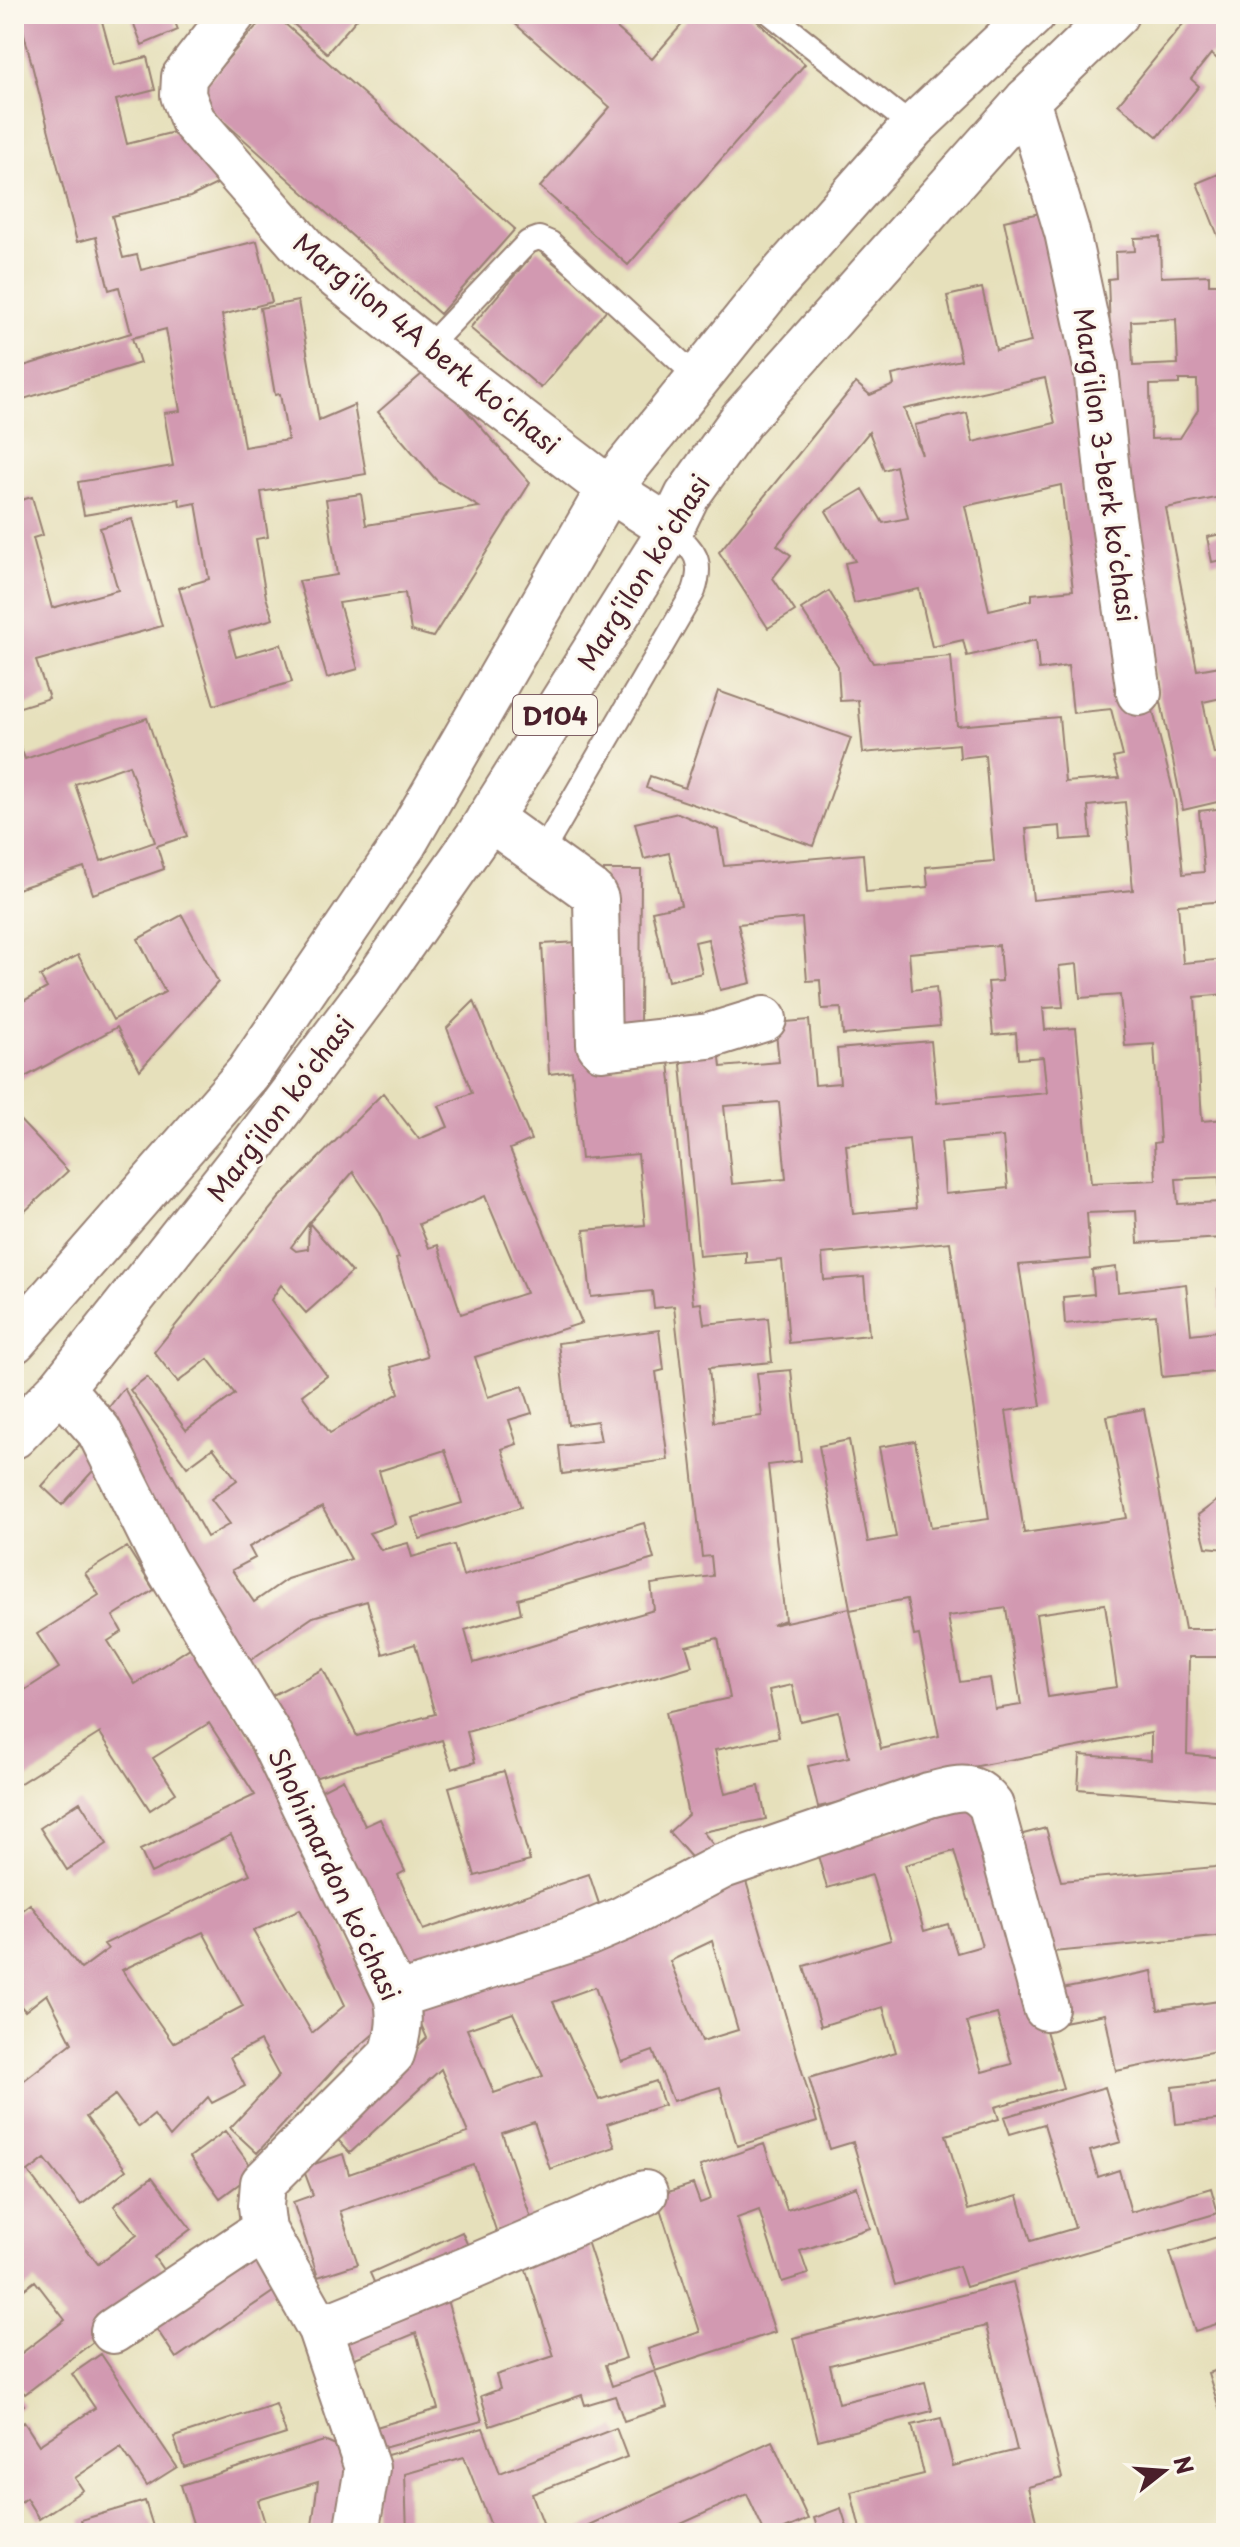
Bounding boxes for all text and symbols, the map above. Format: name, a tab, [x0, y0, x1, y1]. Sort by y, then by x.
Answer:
street label: Margʻilon 4А berk koʻchasi	[285, 223, 569, 463]
street label: Margʻilon 3-berk koʻchasi	[1065, 305, 1147, 625]
street label: Margʻilon koʻchasi	[567, 467, 719, 677]
road number: D104	[513, 695, 597, 735]
street label: Margʻilon koʻchasi	[197, 1007, 363, 1209]
street label: Shohimardon koʻchasi	[259, 1741, 411, 2007]
north arrow	[1124, 2431, 1204, 2511]
text: N	[1166, 2452, 1203, 2478]

